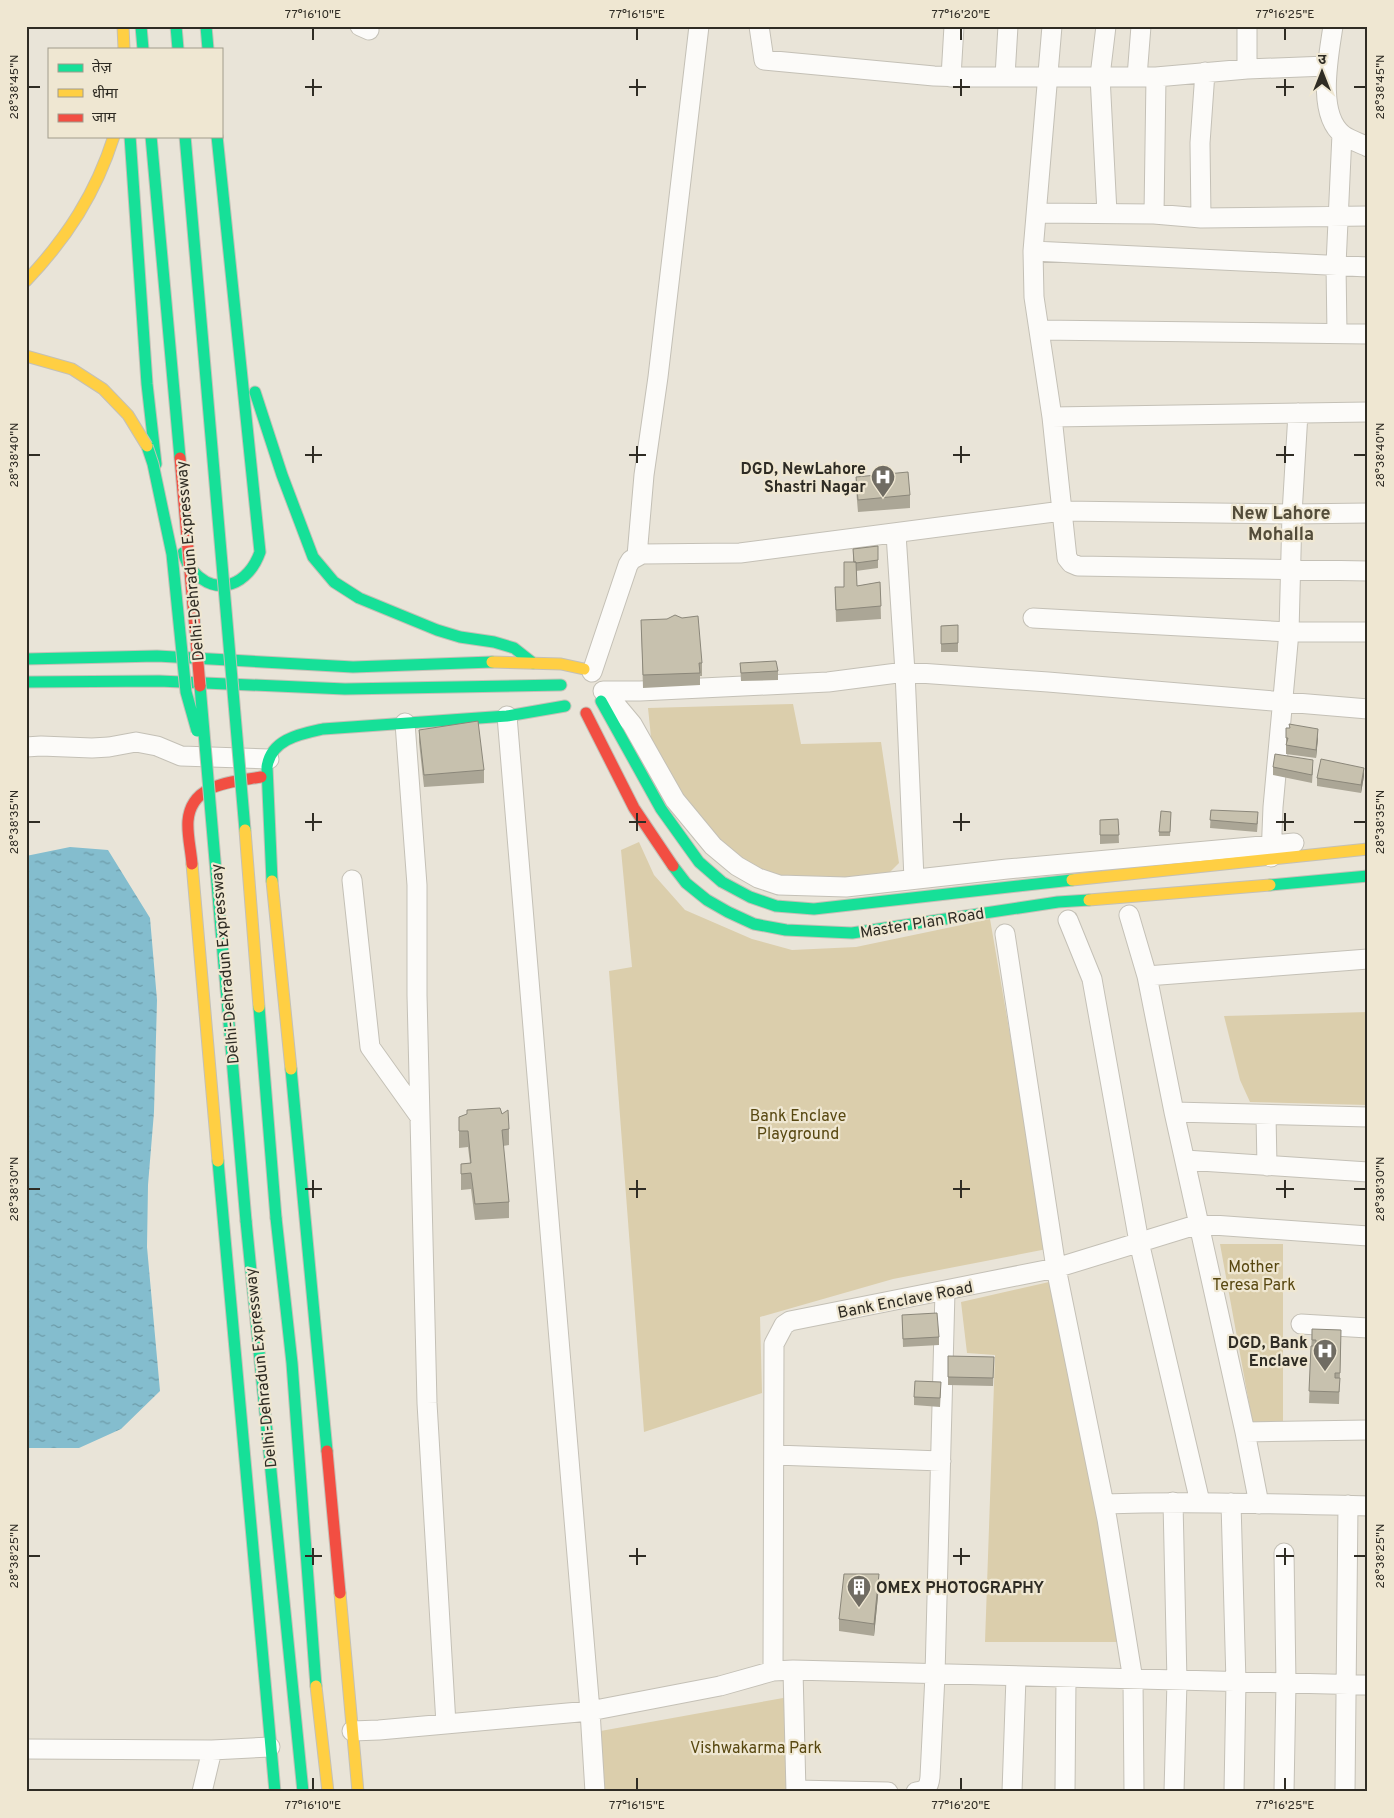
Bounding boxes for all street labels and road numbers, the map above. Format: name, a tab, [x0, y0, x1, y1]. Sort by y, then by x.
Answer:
street label: Delhi-Dehradun Expressway	[172, 460, 210, 662]
street label: Delhi-Dehradun Expressway	[207, 863, 245, 1065]
street label: Master Plan Road	[859, 904, 986, 944]
street label: Delhi-Dehradun Expressway	[242, 1267, 282, 1469]
street label: Bank Enclave Road	[836, 1278, 975, 1324]

